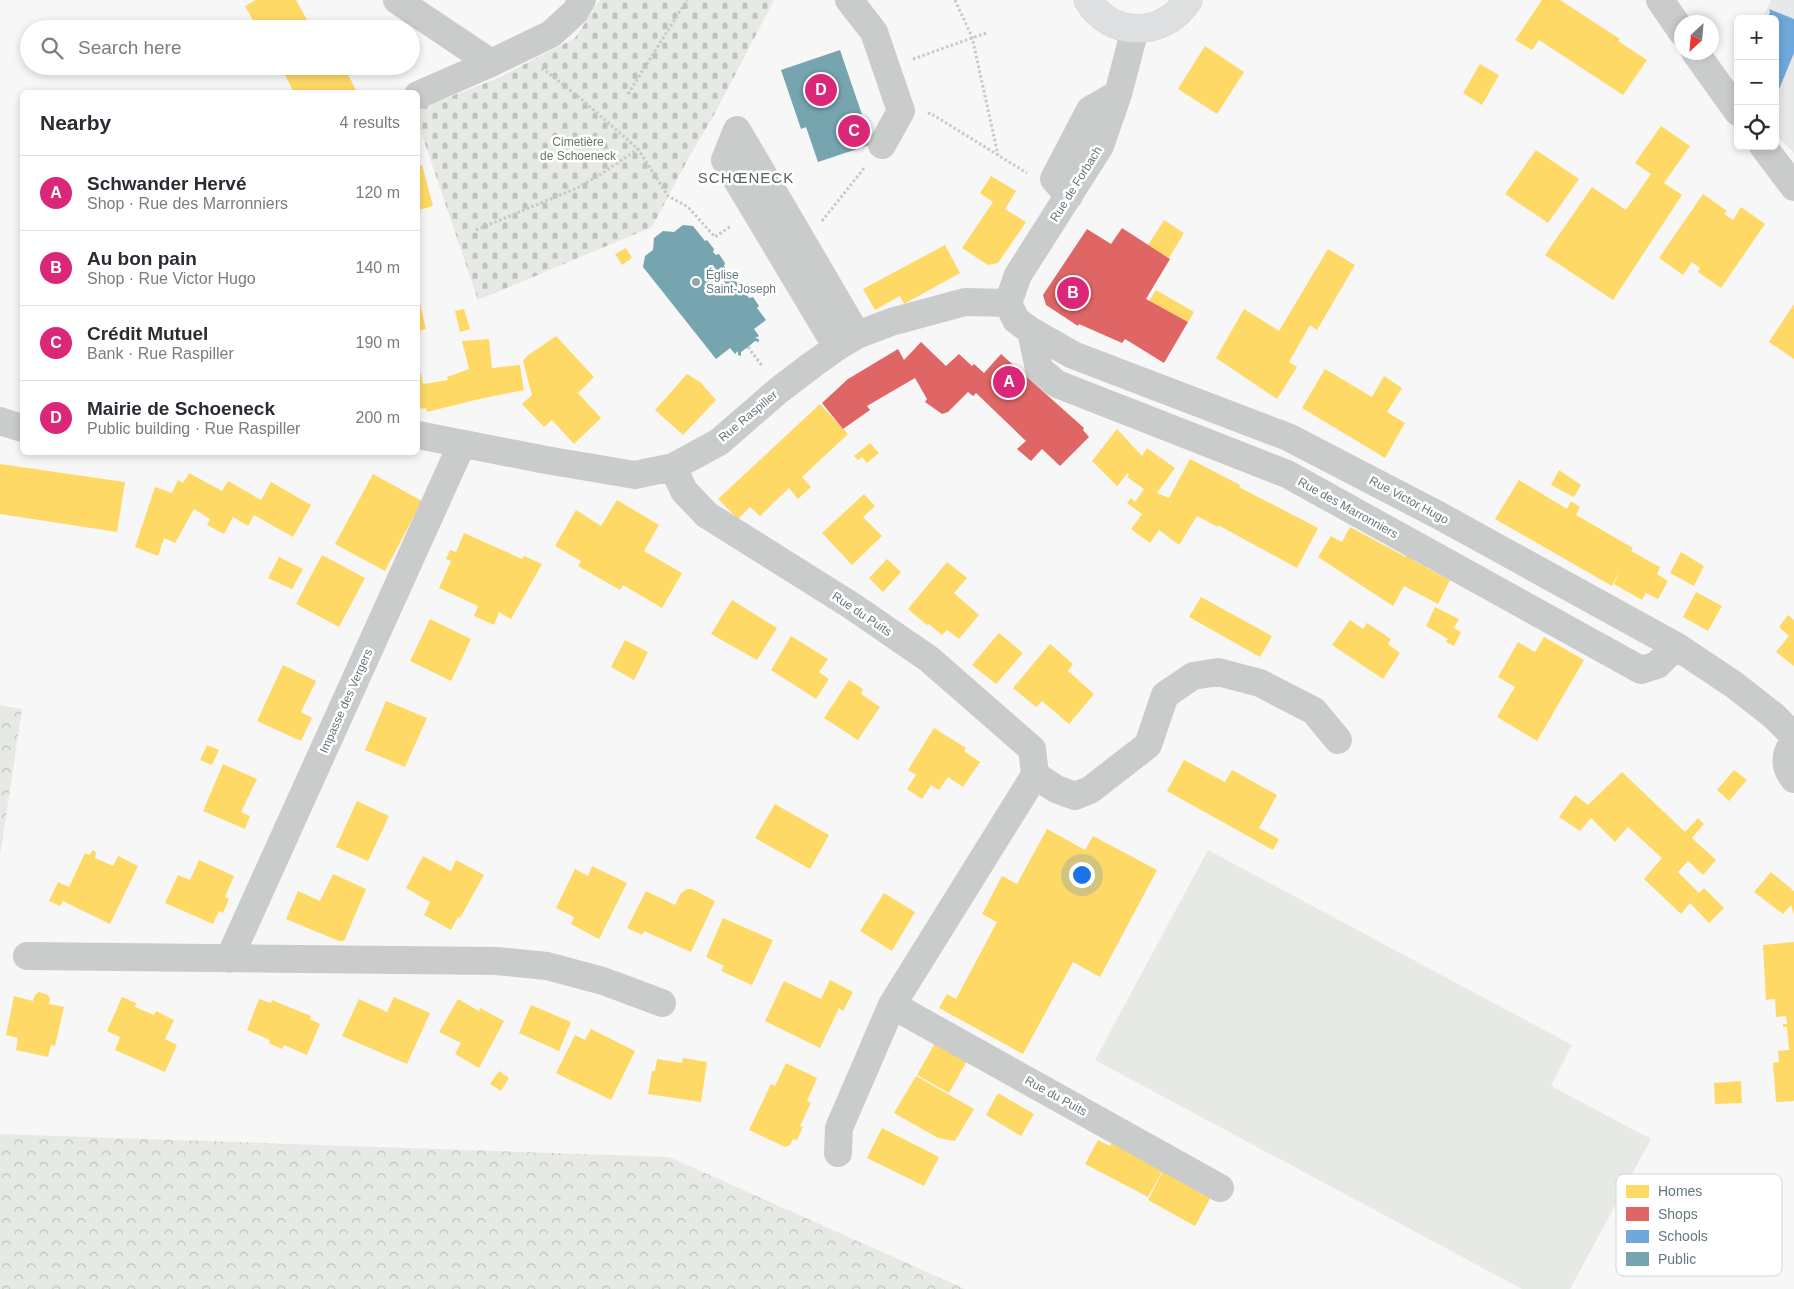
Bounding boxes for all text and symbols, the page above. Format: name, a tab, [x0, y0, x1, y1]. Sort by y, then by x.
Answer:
north arrow	[1674, 15, 1719, 60]
map controls	[1734, 15, 1779, 150]
button: +	[1734, 15, 1779, 60]
search box	[20, 20, 420, 75]
icon: search	[38, 34, 66, 62]
text: Search here	[78, 37, 182, 58]
button: −	[1734, 60, 1779, 105]
pin: D	[805, 71, 837, 109]
button: locate	[1734, 105, 1779, 150]
text: Nearby	[40, 111, 111, 134]
pin: C	[838, 112, 870, 150]
text: 4 results	[340, 114, 400, 131]
park label: Cimetière de Schoeneck	[540, 135, 617, 163]
street label: Rue de Forbach	[1047, 144, 1105, 224]
district label: SCHŒNECK	[698, 169, 794, 186]
text: Schwander Hervé	[87, 173, 246, 194]
text: A	[50, 184, 62, 201]
text: 120 m	[356, 184, 400, 201]
text: Shop · Rue des Marronniers	[87, 195, 288, 212]
text: Au bon pain	[87, 248, 197, 269]
text: B	[50, 259, 62, 276]
text: 140 m	[356, 259, 400, 276]
place label: Église Saint-Joseph	[706, 267, 776, 296]
text: Shop · Rue Victor Hugo	[87, 270, 256, 287]
pin: B	[1057, 274, 1089, 312]
marker: Église Saint-Joseph	[690, 276, 702, 288]
text: Crédit Mutuel	[87, 323, 208, 344]
text: C	[50, 334, 62, 351]
text: 190 m	[356, 334, 400, 351]
text: Bank · Rue Raspiller	[87, 345, 234, 362]
pin: A	[993, 363, 1025, 401]
street label: Rue Raspiller	[716, 387, 780, 445]
text: Mairie de Schoeneck	[87, 398, 275, 419]
text: D	[50, 409, 62, 426]
text: 200 m	[356, 409, 400, 426]
text: Public building · Rue Raspiller	[87, 420, 300, 437]
street label: Rue Victor Hugo	[1367, 473, 1451, 527]
street label: Rue des Marronniers	[1296, 475, 1400, 541]
street label: Rue du Puits	[830, 589, 894, 639]
street label: Impasse des Vergers	[317, 647, 375, 755]
your location	[1069, 862, 1095, 888]
street label: Rue du Puits	[1023, 1073, 1089, 1119]
legend	[1616, 1174, 1782, 1276]
text: Homes	[1658, 1183, 1702, 1199]
text: Shops	[1658, 1206, 1698, 1222]
text: Schools	[1658, 1228, 1708, 1244]
text: Public	[1658, 1251, 1696, 1267]

